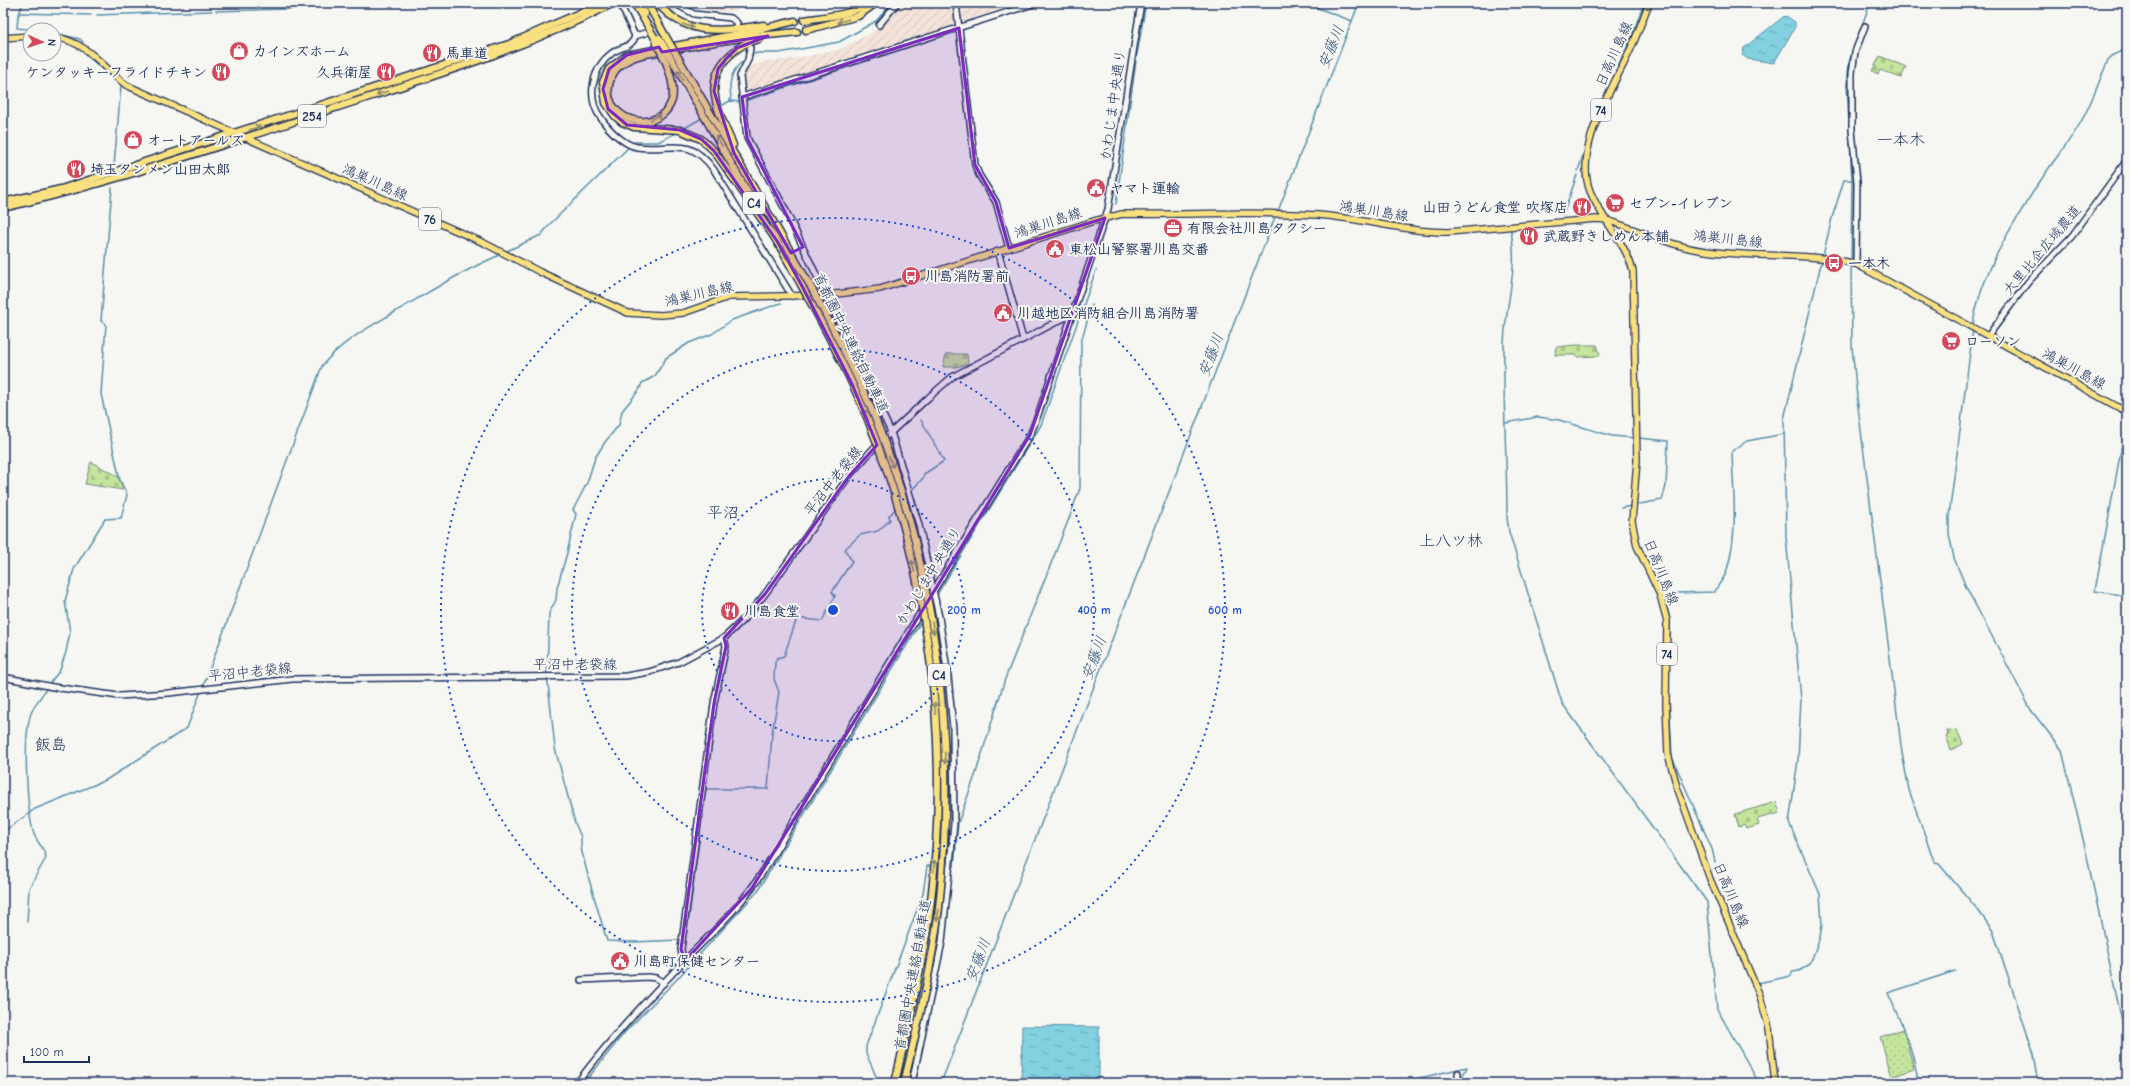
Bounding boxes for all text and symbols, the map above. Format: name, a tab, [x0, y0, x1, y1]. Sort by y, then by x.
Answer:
one-way arrow	[837, 18, 850, 25]
street label: 日高川島線	[1592, 19, 1636, 89]
north arrow	[22, 22, 62, 62]
one-way arrow	[681, 22, 693, 30]
water label: 安藤川	[1314, 23, 1348, 71]
text: N	[45, 39, 58, 46]
shop icon: カインズホーム	[228, 40, 250, 62]
restaurant icon: 馬車道	[421, 42, 443, 64]
place label: カインズホーム	[253, 43, 350, 60]
place label: 馬車道	[446, 45, 488, 62]
one-way arrow	[729, 47, 739, 56]
street label: かわじま中央通り	[1097, 48, 1129, 162]
restaurant icon: ケンタッキーフライドチキン	[210, 61, 232, 83]
restaurant icon: 久兵衛屋	[375, 61, 397, 83]
place label: ケンタッキーフライドチキン	[26, 64, 207, 81]
place label: 久兵衛屋	[316, 64, 372, 81]
one-way arrow	[676, 69, 684, 81]
one-way arrow	[376, 90, 389, 97]
road number: 74	[1591, 99, 1611, 121]
road number: 254	[298, 105, 326, 127]
one-way arrow	[650, 113, 662, 120]
one-way arrow	[249, 123, 261, 131]
shop icon: オートアールズ	[122, 129, 144, 151]
district label: 一本木	[1877, 131, 1925, 149]
place label: オートアールズ	[147, 132, 244, 149]
one-way arrow	[714, 135, 722, 147]
restaurant icon: 埼玉タンメン山田太郎	[65, 158, 87, 180]
street label: 鴻巣川島線	[340, 160, 410, 204]
place label: 埼玉タンメン山田太郎	[90, 161, 230, 178]
public building icon: ヤマト運輸	[1085, 177, 1107, 199]
place label: ヤマト運輸	[1110, 180, 1180, 197]
road number: C4	[743, 192, 765, 214]
supermarket icon: セブン-イレブン	[1604, 192, 1626, 214]
place label: セブン-イレブン	[1629, 195, 1733, 212]
restaurant icon: 山田うどん食堂 吹塚店	[1571, 196, 1593, 218]
street label: 鴻巣川島線	[1338, 197, 1410, 225]
place label: 山田うどん食堂 吹塚店	[1422, 199, 1568, 216]
street label: 大里比企広域農道	[1999, 202, 2085, 298]
street label: 鴻巣川島線	[1012, 204, 1084, 242]
road number: 76	[419, 208, 441, 230]
office icon: 有限会社川島タクシー	[1162, 217, 1184, 239]
place label: 有限会社川島タクシー	[1187, 220, 1327, 237]
restaurant icon: 武蔵野きしめん本舗	[1518, 225, 1540, 247]
street label: 鴻巣川島線	[1692, 227, 1764, 251]
place label: 武蔵野きしめん本舗	[1543, 228, 1669, 245]
public building icon: 東松山警察署川島交番	[1044, 238, 1066, 260]
place label: 東松山警察署川島交番	[1069, 241, 1209, 258]
one-way arrow	[779, 248, 787, 260]
bus stop icon: 一本木	[1823, 252, 1845, 274]
place label: 一本木	[1848, 255, 1890, 272]
bus stop icon: 川島消防署前	[900, 265, 922, 287]
place label: 川島消防署前	[925, 268, 1009, 285]
street label: 首都圏中央連絡自動車道	[810, 270, 892, 416]
street label: 鴻巣川島線	[663, 278, 735, 310]
public building icon: 川越地区消防組合川島消防署	[992, 302, 1014, 324]
place label: 川越地区消防組合川島消防署	[1017, 305, 1199, 322]
supermarket icon: ローソン	[1940, 330, 1962, 352]
water label: 安藤川	[1195, 331, 1227, 379]
place label: ローソン	[1965, 333, 2021, 350]
street label: 鴻巣川島線	[2039, 345, 2109, 393]
one-way arrow	[861, 410, 869, 422]
street label: 平沼中老袋線	[800, 443, 866, 519]
one-way arrow	[888, 455, 896, 467]
district label: 平沼	[707, 504, 739, 522]
street label: かわじま中央通り	[893, 524, 965, 628]
district label: 上八ツ林	[1419, 532, 1483, 550]
street label: 日高川島線	[1640, 536, 1682, 608]
one-way arrow	[909, 560, 916, 573]
restaurant icon: 川島食堂	[719, 600, 741, 622]
place label: 川島食堂	[744, 603, 800, 620]
centre of rings	[826, 603, 840, 617]
text: 200 m	[947, 603, 981, 617]
text: 400 m	[1077, 603, 1111, 617]
text: 600 m	[1208, 603, 1242, 617]
one-way arrow	[929, 622, 937, 635]
water label: 安藤川	[1078, 634, 1110, 682]
road number: 74	[1657, 643, 1677, 665]
street label: 平沼中老袋線	[533, 656, 617, 673]
street label: 平沼中老袋線	[207, 659, 293, 685]
road number: C4	[928, 664, 950, 686]
one-way arrow	[931, 702, 938, 715]
district label: 飯島	[35, 736, 67, 754]
one-way arrow	[941, 751, 949, 764]
street label: 日高川島線	[1710, 859, 1752, 931]
one-way arrow	[930, 860, 937, 873]
street label: 首都圏中央連絡自動車道	[891, 898, 935, 1052]
one-way arrow	[934, 908, 942, 921]
water label: 安藤川	[962, 936, 994, 984]
public building icon: 川島町保健センター	[609, 950, 631, 972]
place label: 川島町保健センター	[634, 953, 760, 970]
scale bar	[24, 1038, 89, 1064]
text: 100 m	[30, 1045, 63, 1059]

